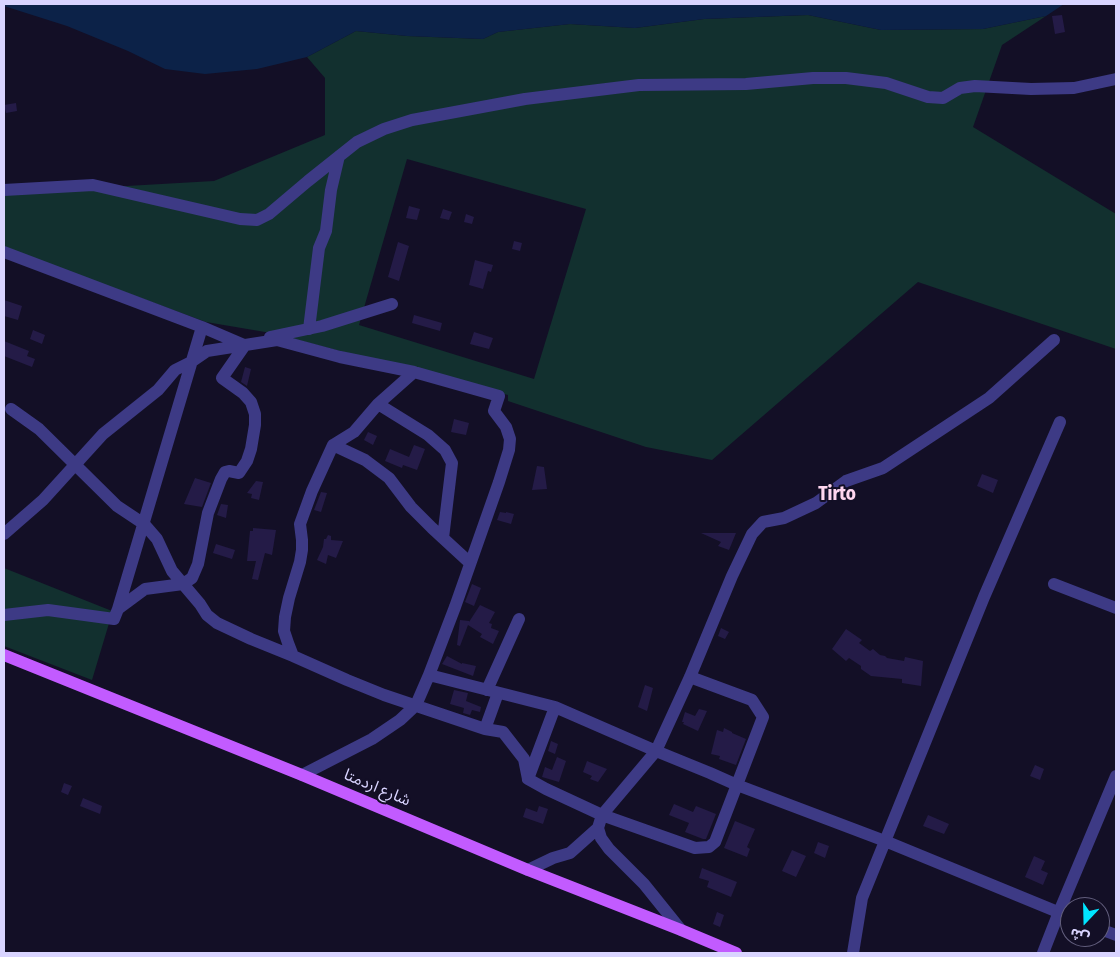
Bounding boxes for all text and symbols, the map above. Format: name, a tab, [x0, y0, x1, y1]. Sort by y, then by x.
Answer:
district label: Tirto	[818, 484, 856, 506]
street label: شارع اردمتا	[341, 765, 413, 811]
north arrow	[1060, 897, 1110, 947]
text: ش	[1068, 924, 1092, 947]

